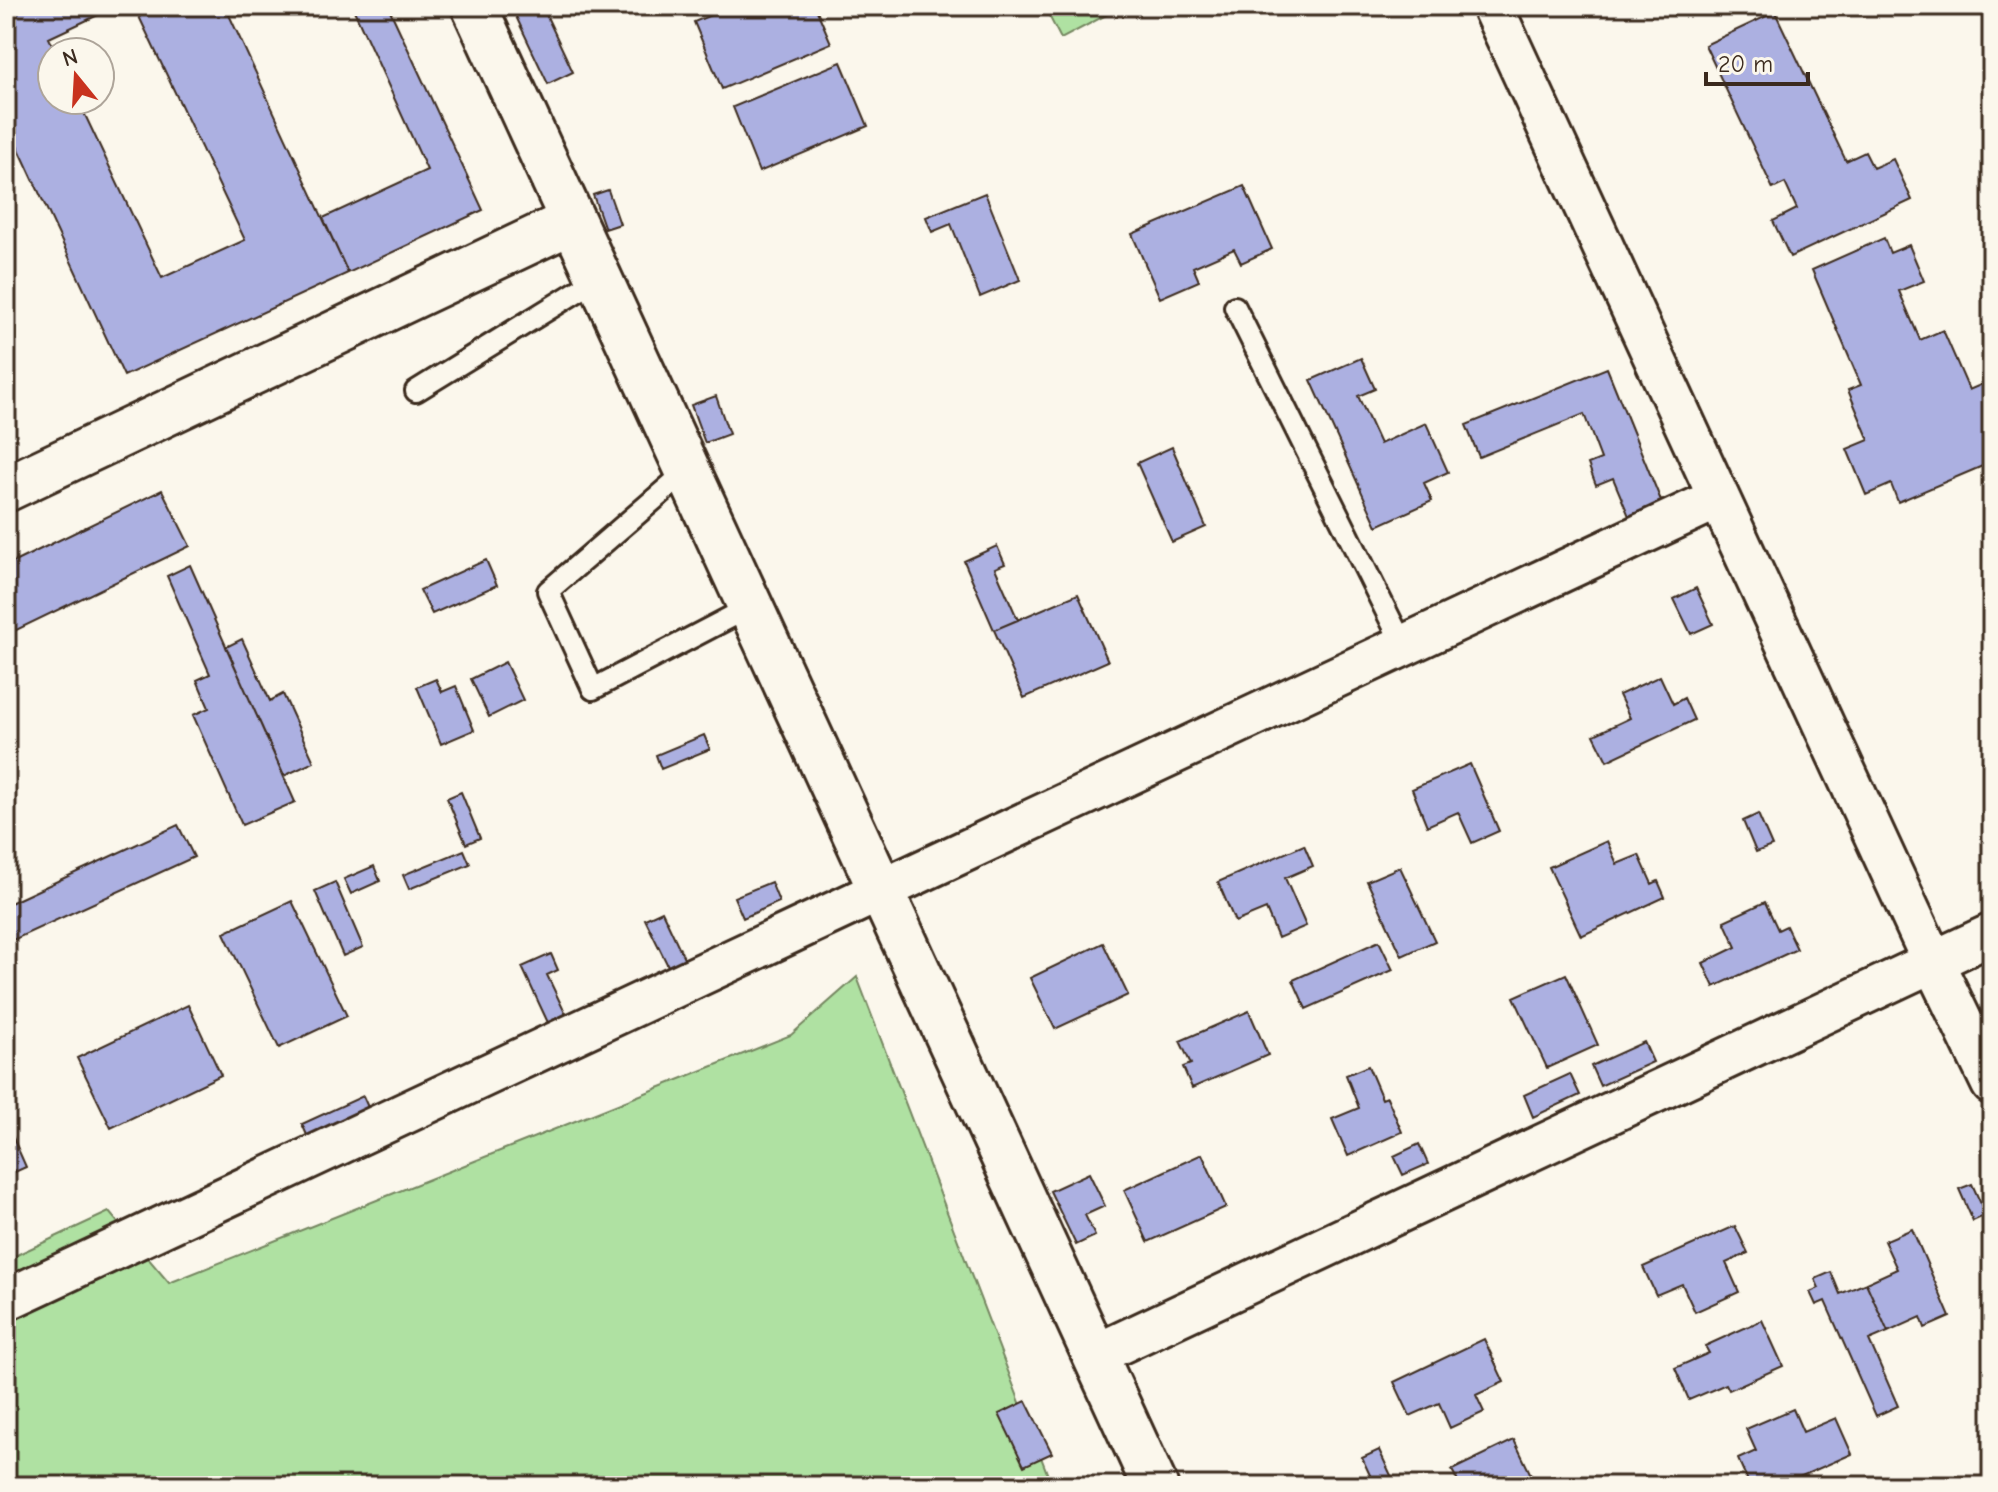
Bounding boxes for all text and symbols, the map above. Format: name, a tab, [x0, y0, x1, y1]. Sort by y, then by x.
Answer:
north arrow	[36, 36, 116, 116]
scale bar	[1706, 36, 1808, 86]
text: N	[59, 43, 81, 73]
text: 20 m	[1718, 50, 1773, 78]

